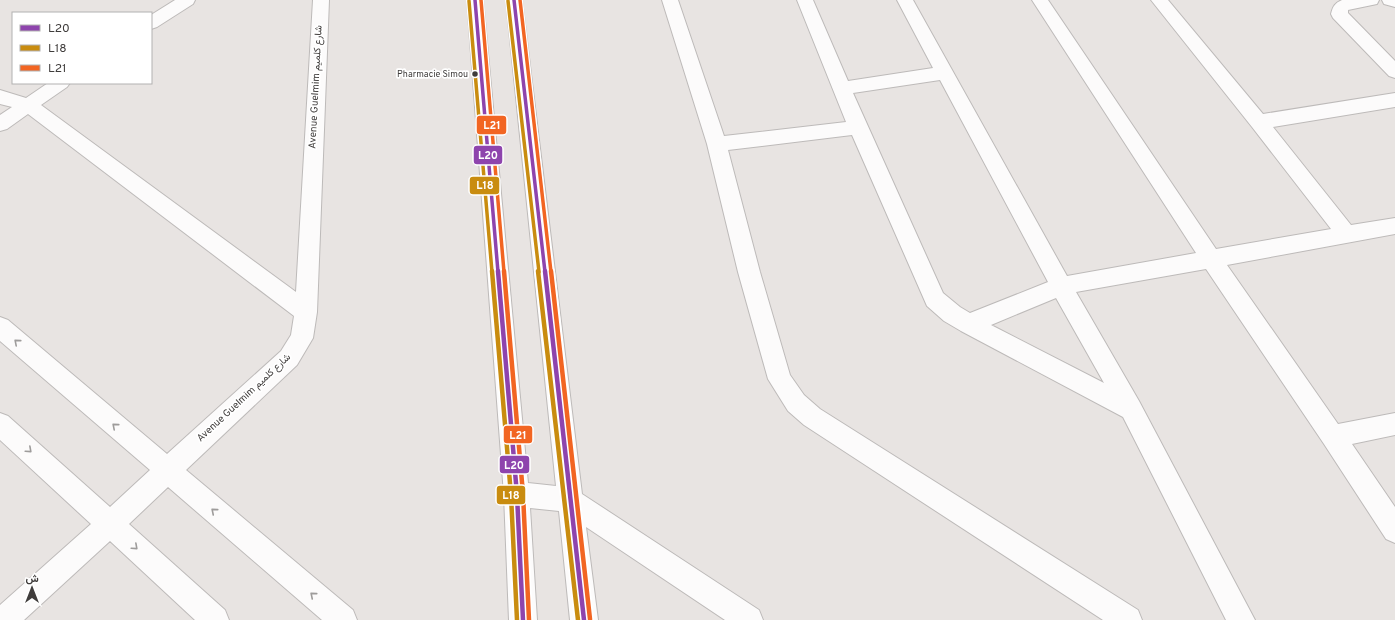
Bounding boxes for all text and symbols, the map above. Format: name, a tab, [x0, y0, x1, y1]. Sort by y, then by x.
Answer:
legend	[12, 12, 152, 84]
text: L20	[48, 21, 70, 37]
street label: Avenue Guelmim شارع كلميم	[306, 25, 326, 149]
text: L18	[48, 41, 67, 57]
text: L21	[48, 61, 67, 77]
place label: Pharmacie Simou	[397, 69, 468, 80]
marker: Pharmacie Simou	[470, 69, 480, 79]
line badge: L21	[476, 115, 507, 135]
text: L21	[483, 119, 501, 133]
line badge: L20	[473, 145, 503, 165]
text: L20	[478, 149, 498, 163]
line badge: L18	[469, 176, 500, 195]
text: L18	[476, 179, 494, 193]
one-way arrow	[14, 339, 21, 346]
street label: Avenue Guelmim شارع كلميم	[194, 351, 294, 445]
one-way arrow	[113, 424, 120, 431]
line badge: L21	[503, 425, 533, 444]
text: L21	[509, 429, 527, 443]
one-way arrow	[24, 445, 32, 453]
line badge: L20	[499, 455, 530, 474]
text: L20	[504, 459, 524, 473]
line badge: L18	[496, 485, 526, 505]
text: L18	[502, 489, 520, 503]
one-way arrow	[212, 508, 219, 515]
one-way arrow	[130, 542, 138, 550]
north arrow	[12, 568, 52, 608]
text: ش	[25, 572, 39, 586]
one-way arrow	[311, 592, 318, 599]

